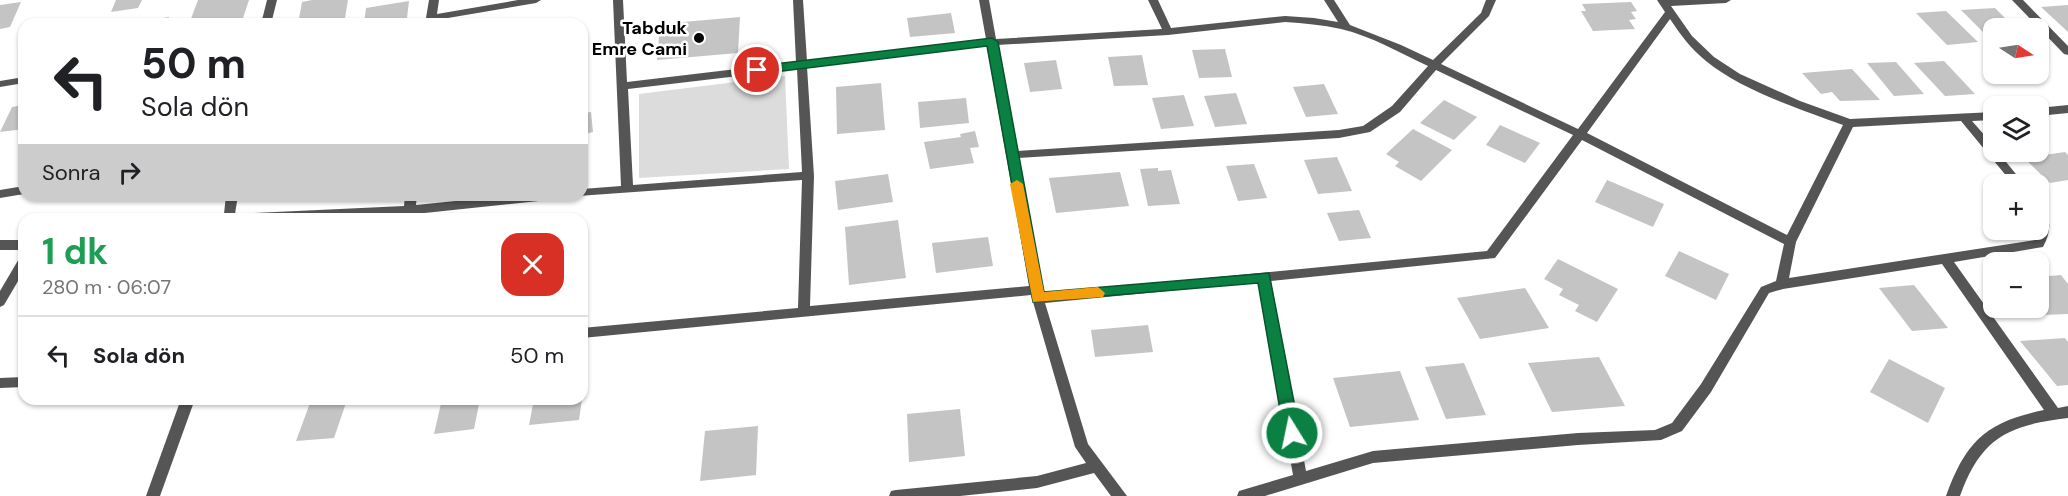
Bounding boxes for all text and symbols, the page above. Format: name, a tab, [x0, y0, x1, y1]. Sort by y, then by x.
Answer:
place label: Tabduk Emre Cami	[592, 16, 688, 61]
north arrow	[1983, 18, 2049, 84]
map controls	[1983, 18, 2049, 318]
marker: Tabduk Emre Cami	[692, 31, 706, 45]
text: 50 m	[141, 36, 246, 91]
icon: left	[42, 42, 120, 120]
pin	[731, 44, 782, 95]
icon: arrive	[740, 53, 773, 86]
text: Sola dön	[141, 89, 249, 124]
button: layers	[1983, 96, 2049, 162]
icon: right	[113, 156, 146, 189]
text: Sonra	[42, 158, 101, 187]
button: +	[1983, 174, 2049, 240]
text: 1 dk	[42, 228, 108, 275]
button: close	[501, 233, 564, 296]
button: −	[1983, 252, 2049, 318]
text: 280 m · 06:07	[42, 274, 171, 300]
icon: left	[42, 339, 75, 372]
text: Sola dön	[93, 341, 185, 370]
text: 50 m	[510, 341, 564, 370]
position arrow	[1260, 401, 1324, 465]

